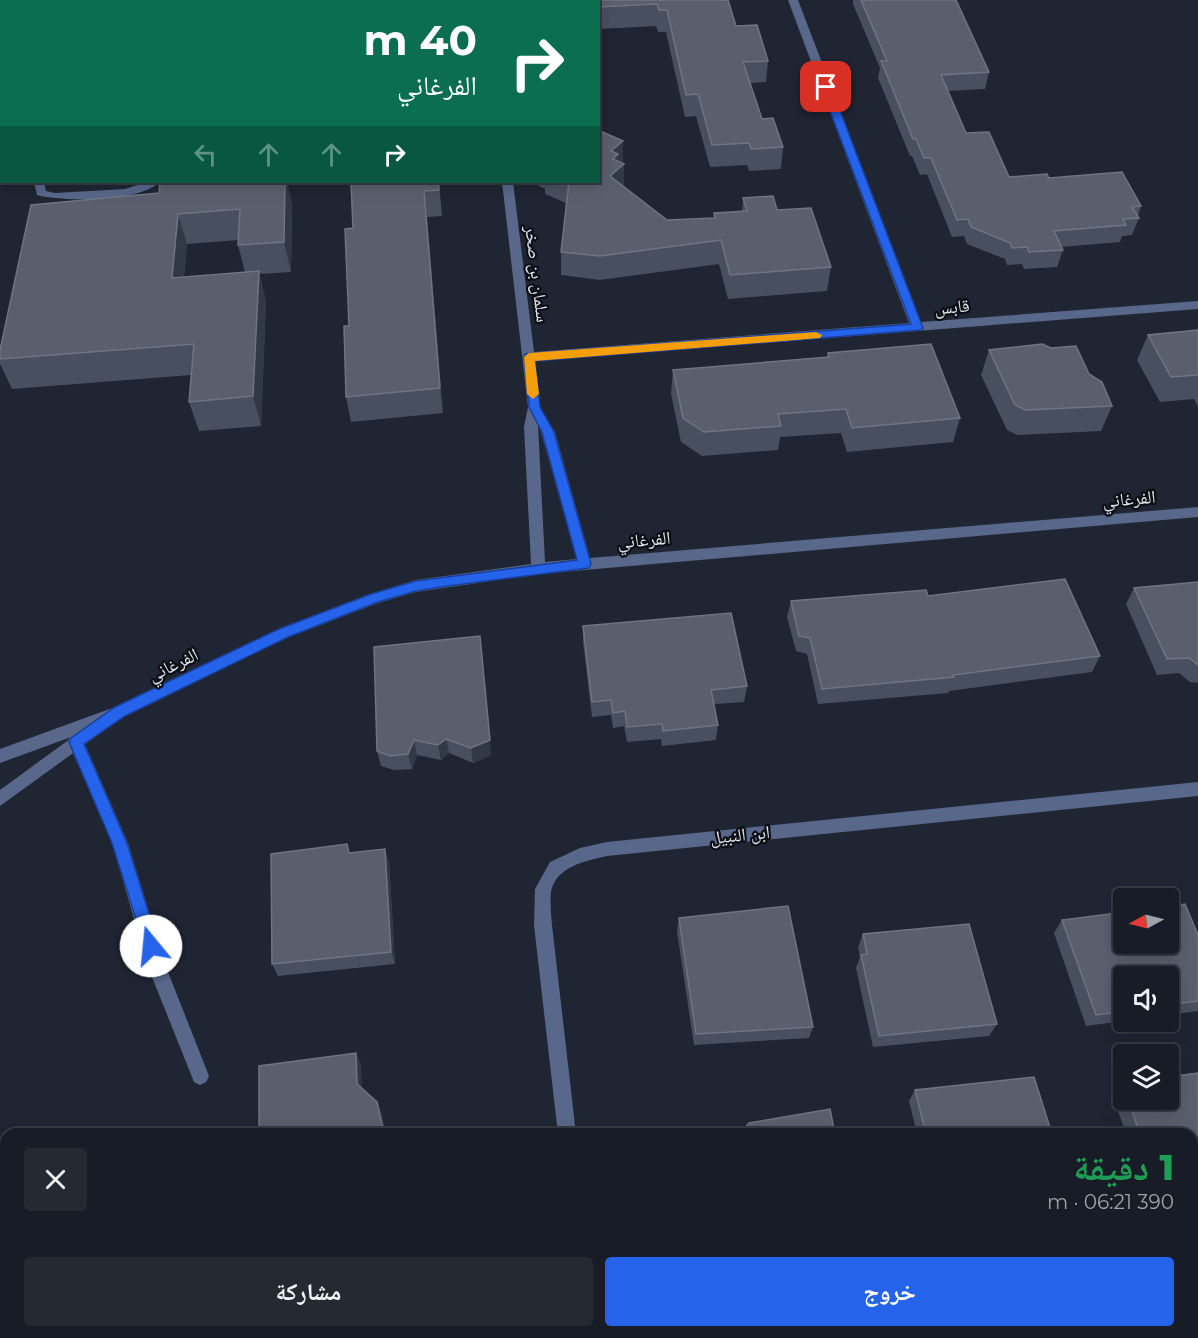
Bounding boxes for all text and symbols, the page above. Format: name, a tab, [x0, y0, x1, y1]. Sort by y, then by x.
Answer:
text: 40 m	[364, 14, 477, 66]
icon: right	[498, 24, 576, 102]
pin	[800, 61, 851, 112]
text: الفرغاني	[397, 69, 477, 102]
icon: arrive	[809, 70, 842, 103]
icon: left	[189, 138, 222, 171]
icon: ahead	[252, 138, 285, 171]
icon: ahead	[315, 138, 348, 171]
icon: right	[378, 138, 411, 171]
street label: سلمان بن صخر	[520, 223, 554, 324]
street label: قابس	[933, 295, 971, 319]
street label: الفرغاني	[1101, 486, 1157, 516]
street label: الفرغاني	[616, 527, 672, 557]
street label: الفرغاني	[144, 643, 203, 690]
street label: ابن النبيل	[709, 821, 771, 849]
north arrow	[1113, 888, 1179, 954]
map controls	[1113, 888, 1179, 1110]
position arrow	[119, 914, 183, 978]
button: sound	[1113, 966, 1179, 1032]
button: layers	[1113, 1044, 1179, 1110]
text: 1 دقيقة	[1073, 1145, 1174, 1189]
button: close	[24, 1148, 87, 1211]
text: 390 m · 06:21	[1047, 1190, 1174, 1214]
button: مشاركة	[24, 1257, 593, 1326]
button: خروج	[605, 1257, 1174, 1326]

